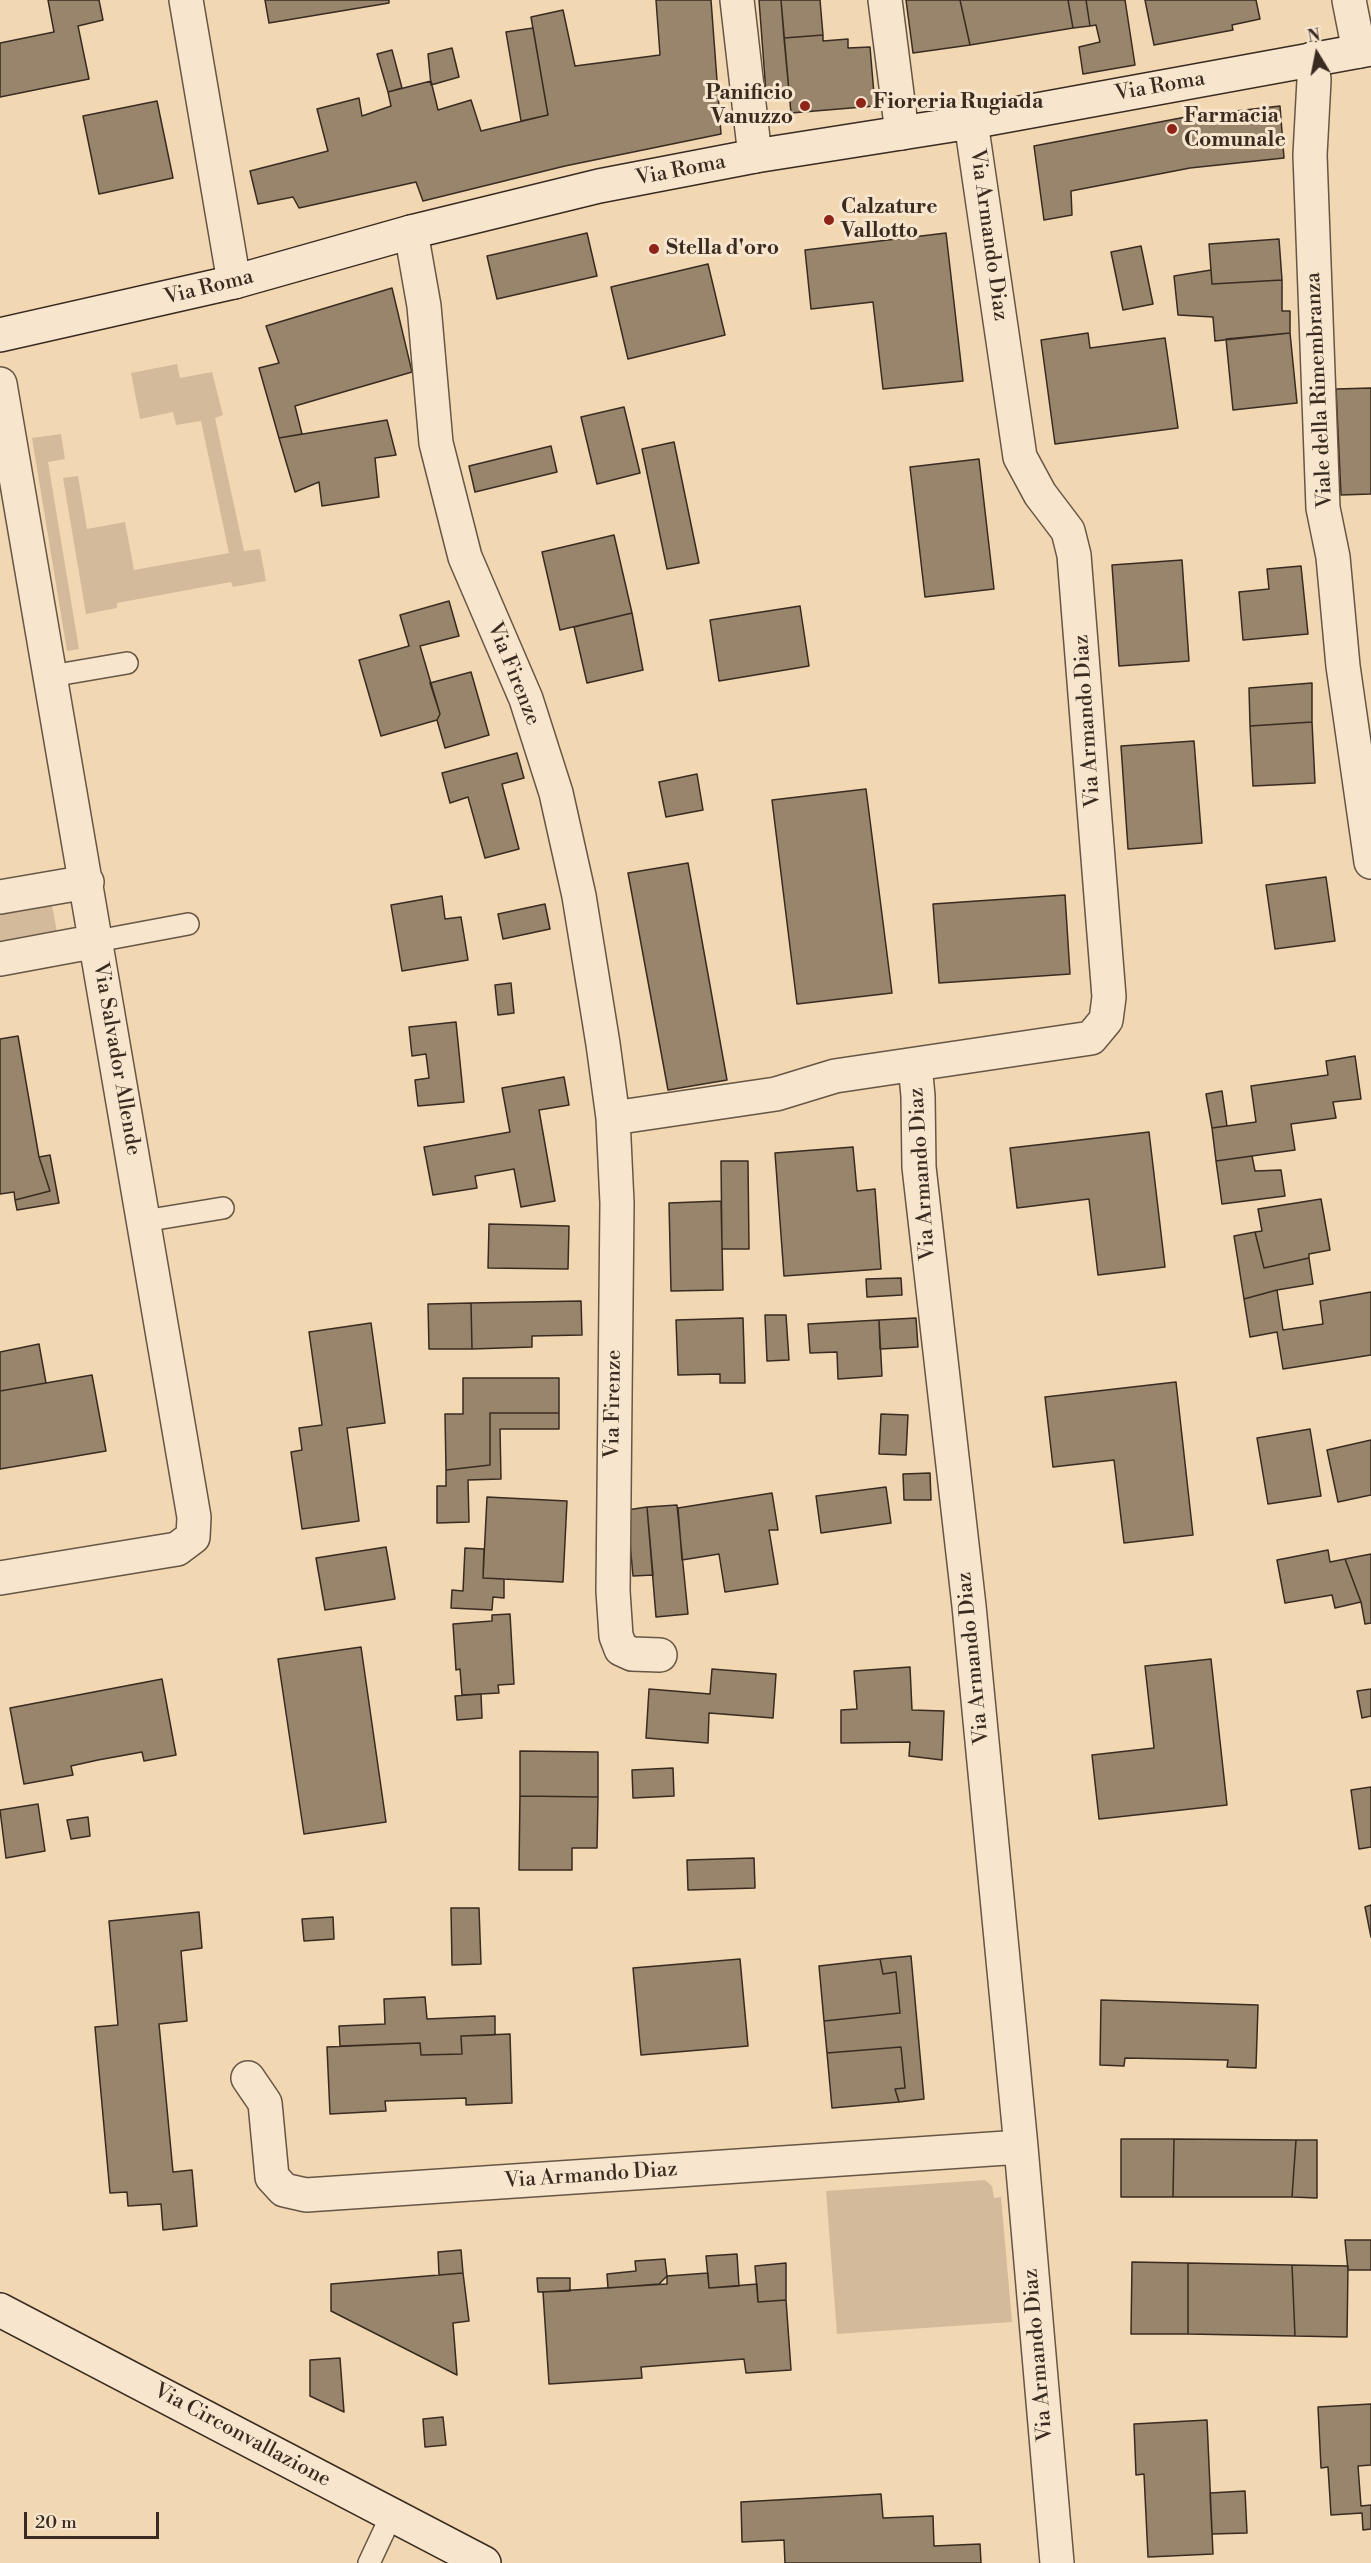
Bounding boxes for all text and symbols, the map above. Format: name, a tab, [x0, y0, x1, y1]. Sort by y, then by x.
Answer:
north arrow	[1287, 24, 1347, 84]
text: N	[1306, 25, 1322, 47]
street label: Via Roma	[1113, 67, 1207, 107]
place label: Panificio Vanuzzo	[705, 81, 793, 131]
place label: Fioreria Rugiada	[873, 90, 1043, 116]
marker: Fioreria Rugiada	[854, 96, 868, 110]
marker: Panificio Vanuzzo	[798, 99, 812, 113]
place label: Farmacia Comunale	[1184, 104, 1286, 154]
marker: Farmacia Comunale	[1165, 122, 1179, 136]
street label: Via Armando Diaz	[963, 148, 1013, 322]
street label: Via Roma	[634, 150, 728, 192]
place label: Calzature Vallotto	[841, 195, 938, 245]
marker: Calzature Vallotto	[822, 213, 836, 227]
place label: Stella d'oro	[666, 236, 779, 262]
marker: Stella d'oro	[647, 242, 661, 256]
street label: Via Roma	[162, 265, 256, 311]
street label: Viale della Rimembranza	[1301, 271, 1339, 509]
street label: Via Firenze	[481, 619, 545, 729]
street label: Via Armando Diaz	[1069, 634, 1107, 808]
street label: Via Salvador Allende	[87, 961, 145, 1157]
street label: Via Armando Diaz	[904, 1087, 942, 1261]
street label: Via Firenze	[600, 1349, 628, 1459]
street label: Via Armando Diaz	[952, 1571, 996, 1745]
street label: Via Armando Diaz	[504, 2157, 678, 2195]
street label: Via Armando Diaz	[1019, 2268, 1059, 2442]
street label: Via Circonvallazione	[149, 2379, 335, 2493]
scale bar	[27, 2500, 162, 2538]
text: 20 m	[35, 2511, 77, 2534]

